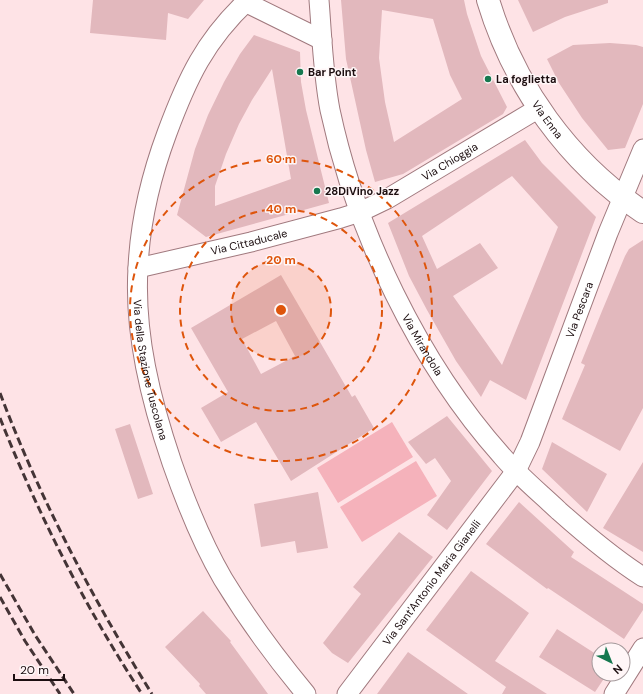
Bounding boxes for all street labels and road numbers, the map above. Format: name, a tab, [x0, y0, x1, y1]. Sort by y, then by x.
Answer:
street label: Via Enna	[529, 98, 566, 141]
street label: Via Chioggia	[419, 139, 480, 184]
street label: Via Cittaducale	[209, 226, 289, 258]
street label: Via Pescara	[562, 280, 596, 340]
street label: Via della Stazione Tuscolana	[131, 299, 171, 442]
street label: Via Mirandola	[399, 312, 446, 378]
street label: Via Sant'Antonio Maria Gianelli	[380, 517, 484, 648]

